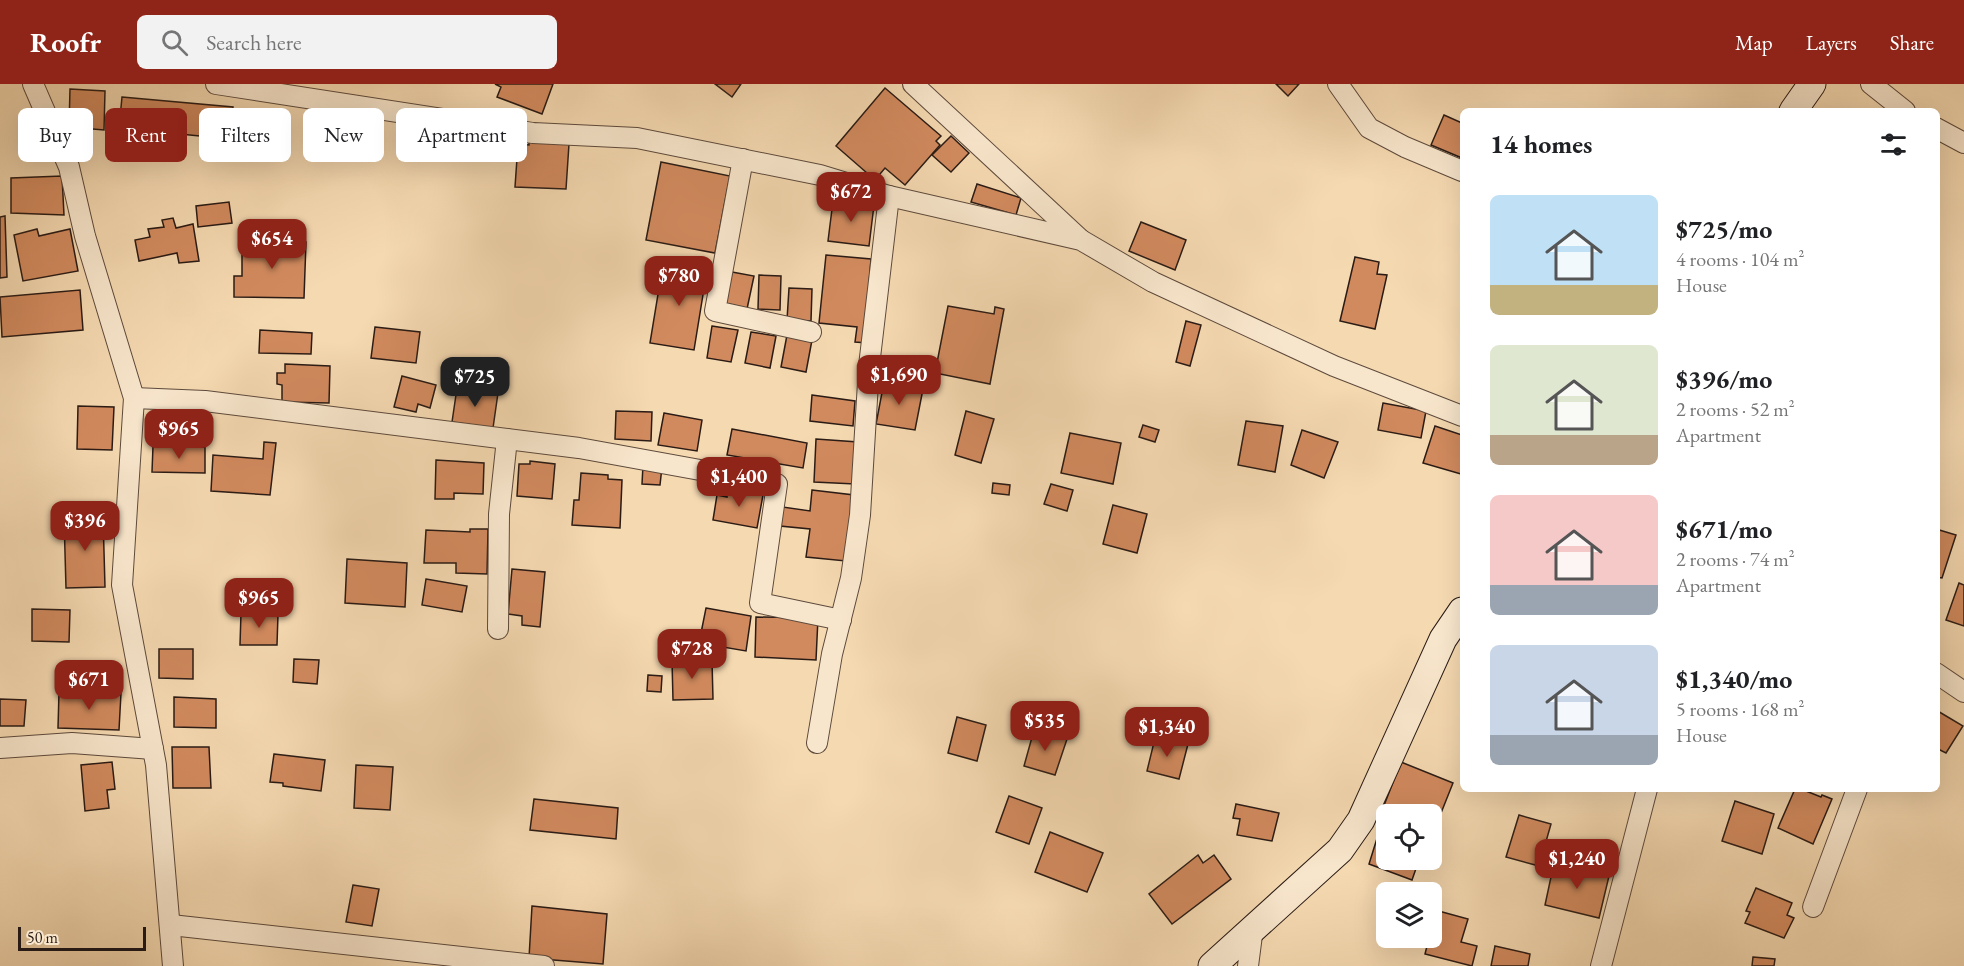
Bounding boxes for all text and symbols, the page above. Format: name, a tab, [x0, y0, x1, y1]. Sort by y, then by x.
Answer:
search box	[137, 15, 557, 69]
text: Roofr	[30, 24, 101, 60]
icon: search	[158, 26, 191, 59]
text: Search here	[206, 28, 302, 57]
text: Map	[1735, 29, 1773, 56]
text: Layers	[1806, 29, 1857, 56]
text: Share	[1890, 29, 1934, 56]
chip: Buy	[18, 108, 93, 162]
chip: Rent	[105, 108, 187, 162]
chip: Filters	[199, 108, 291, 162]
chip: New	[303, 108, 384, 162]
chip: Apartment	[396, 108, 527, 162]
text: 14 homes	[1490, 127, 1592, 161]
icon: filters	[1877, 128, 1910, 161]
pin: $672	[815, 172, 887, 223]
text: $672	[831, 178, 871, 204]
text: $725/mo	[1676, 212, 1772, 246]
pin: $654	[236, 219, 308, 270]
icon: home	[1538, 219, 1610, 291]
text: $654	[252, 225, 292, 251]
text: 4 rooms · 104 m²	[1676, 246, 1804, 272]
pin: $780	[643, 256, 715, 307]
text: $780	[659, 262, 699, 288]
text: House	[1676, 272, 1727, 298]
pin: $1,690	[850, 355, 948, 406]
pin: $725	[439, 357, 511, 408]
text: $1,690	[871, 361, 927, 387]
text: $396/mo	[1676, 362, 1772, 396]
text: $725	[455, 363, 495, 389]
icon: home	[1538, 369, 1610, 441]
text: 2 rooms · 52 m²	[1676, 396, 1795, 422]
pin: $965	[143, 409, 215, 460]
text: $965	[159, 415, 199, 441]
text: Apartment	[1676, 422, 1761, 448]
pin: $1,400	[690, 457, 788, 508]
text: $1,400	[711, 463, 767, 489]
pin: $396	[49, 501, 121, 552]
text: $396	[65, 507, 105, 533]
text: $671/mo	[1676, 512, 1772, 546]
icon: home	[1538, 519, 1610, 591]
text: 2 rooms · 74 m²	[1676, 546, 1795, 572]
text: Apartment	[1676, 572, 1761, 598]
pin: $965	[223, 578, 295, 629]
text: $965	[239, 584, 279, 610]
pin: $728	[656, 629, 728, 680]
text: $728	[672, 635, 712, 661]
pin: $671	[53, 660, 125, 711]
text: $1,340/mo	[1676, 662, 1792, 696]
text: $671	[69, 666, 109, 692]
icon: home	[1538, 669, 1610, 741]
text: 5 rooms · 168 m²	[1676, 696, 1804, 722]
pin: $535	[1009, 701, 1081, 752]
text: $535	[1025, 707, 1065, 733]
pin: $1,340	[1118, 707, 1216, 758]
text: $1,340	[1139, 713, 1195, 739]
text: House	[1676, 722, 1727, 748]
map controls	[1376, 804, 1442, 948]
button: locate	[1376, 804, 1442, 870]
pin: $1,240	[1528, 839, 1626, 890]
text: $1,240	[1549, 845, 1605, 871]
button: layers	[1376, 882, 1442, 948]
scale bar	[18, 924, 146, 952]
text: 50 m	[27, 927, 58, 948]

